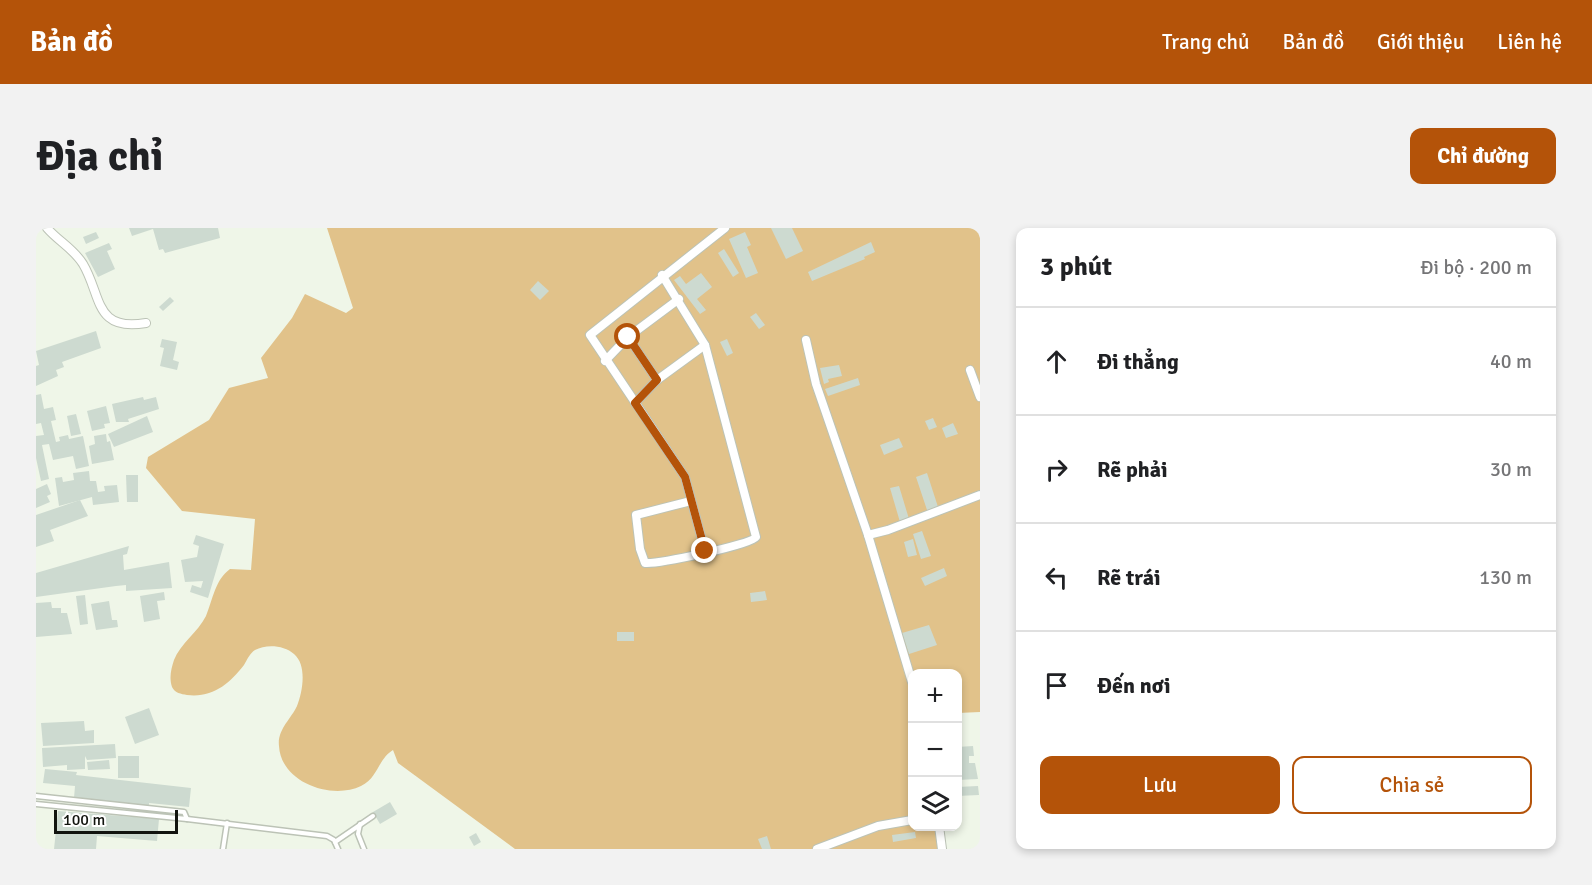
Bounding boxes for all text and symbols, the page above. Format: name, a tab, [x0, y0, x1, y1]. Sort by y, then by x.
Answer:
text: Bản đồ	[30, 25, 113, 59]
text: Trang chủ	[1162, 29, 1250, 55]
text: Bản đồ	[1283, 29, 1344, 55]
text: Giới thiệu	[1377, 29, 1464, 55]
text: Liên hệ	[1497, 29, 1562, 55]
button: Chỉ đường	[1410, 128, 1556, 184]
text: Địa chỉ	[36, 131, 163, 182]
text: 3 phút	[1040, 251, 1112, 283]
text: Đi bộ · 200 m	[1420, 255, 1532, 280]
route start	[614, 323, 640, 349]
icon: ahead	[1040, 345, 1073, 378]
text: Đi thẳng	[1097, 348, 1179, 375]
text: 40 m	[1490, 349, 1532, 374]
icon: right	[1040, 453, 1073, 486]
text: Rẽ phải	[1097, 456, 1168, 483]
text: 30 m	[1490, 457, 1532, 482]
route end	[691, 537, 717, 563]
icon: left	[1040, 561, 1073, 594]
text: Rẽ trái	[1097, 564, 1161, 591]
text: 130 m	[1479, 565, 1532, 590]
map controls	[908, 669, 962, 831]
button: +	[908, 669, 962, 723]
icon: arrive	[1040, 669, 1073, 702]
text: Đến nơi	[1097, 672, 1171, 699]
button: −	[908, 723, 962, 777]
button: Lưu	[1040, 756, 1280, 814]
button: Chia sẻ	[1292, 756, 1532, 814]
button: layers	[908, 777, 962, 831]
scale bar	[54, 807, 178, 834]
text: 100 m	[63, 810, 105, 830]

